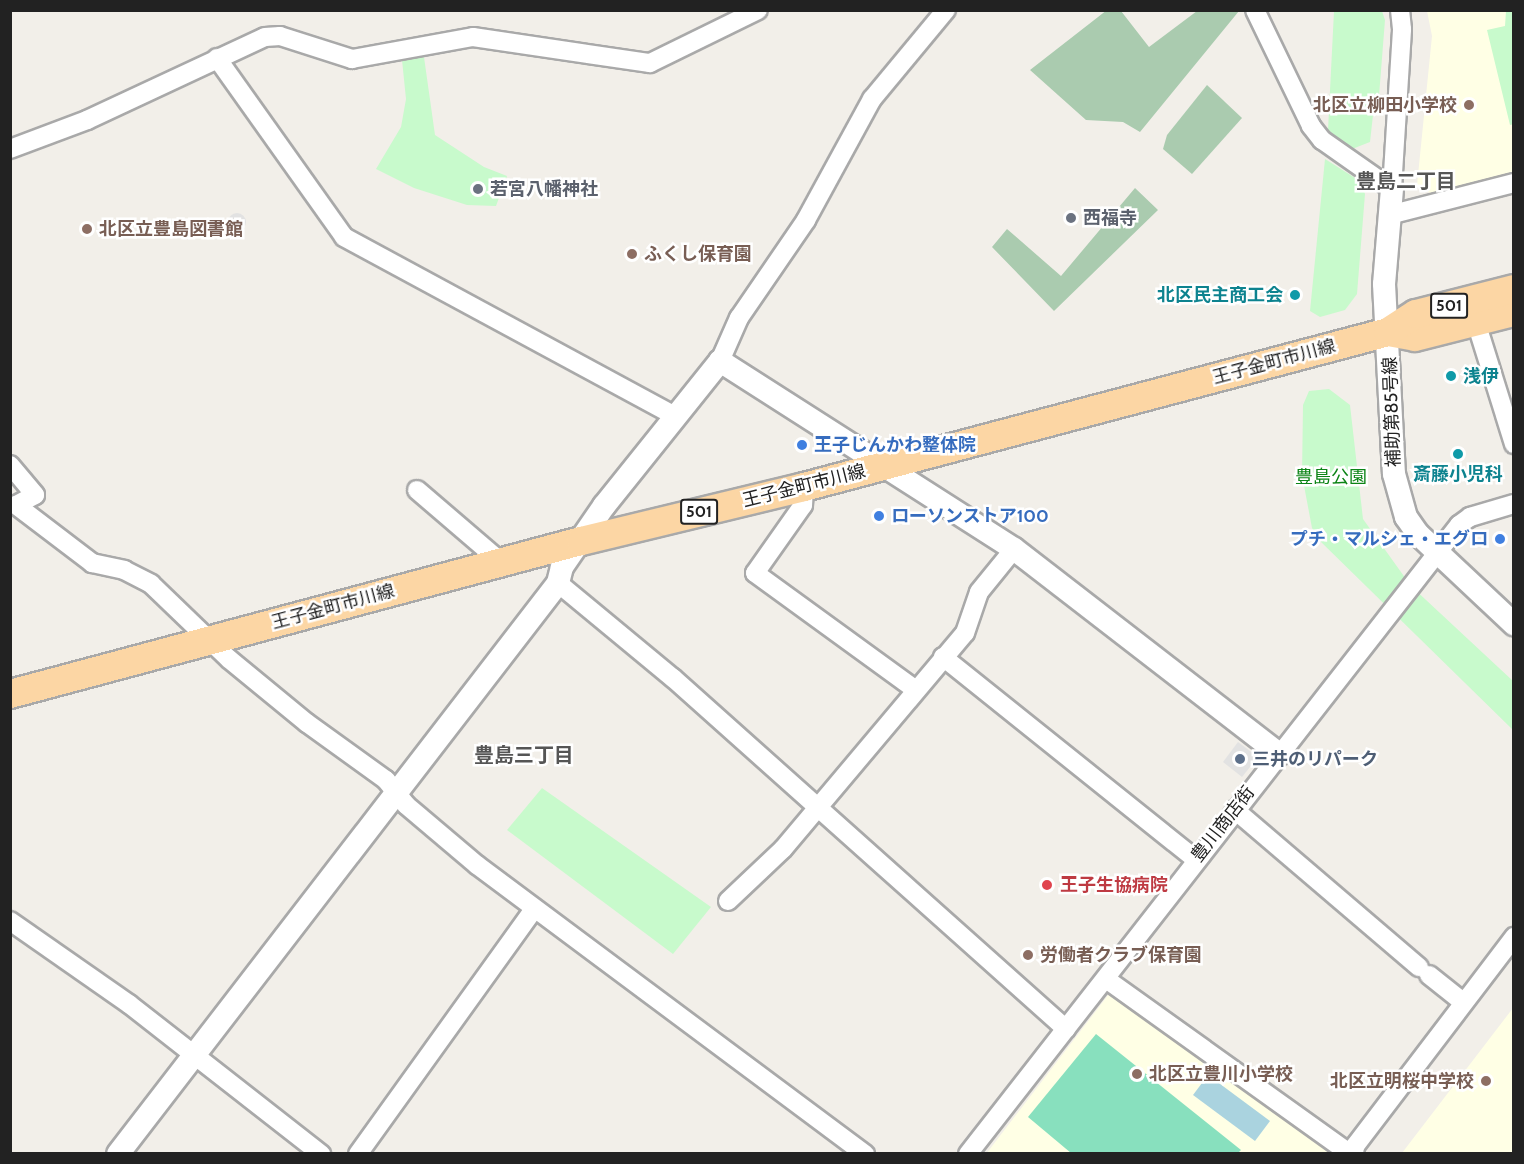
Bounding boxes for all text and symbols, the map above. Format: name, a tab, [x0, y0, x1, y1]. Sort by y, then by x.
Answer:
place label: 北区立柳田小学校	[1313, 94, 1457, 116]
marker: 北区立柳田小学校	[1462, 98, 1476, 112]
district label: 豊島二丁目	[1356, 169, 1456, 193]
place label: 若宮八幡神社	[490, 178, 598, 200]
marker: 若宮八幡神社	[471, 182, 485, 196]
place label: 西福寺	[1083, 207, 1137, 229]
marker: 西福寺	[1064, 211, 1078, 225]
place label: 北区立豊島図書館	[99, 218, 243, 240]
marker: 北区立豊島図書館	[80, 222, 94, 236]
place label: ふくし保育園	[644, 243, 752, 265]
marker: ふくし保育園	[625, 247, 639, 261]
place label: 北区民主商工会	[1157, 284, 1283, 306]
marker: 北区民主商工会	[1288, 288, 1302, 302]
road number: 501	[1430, 293, 1468, 319]
street label: 王子金町市川線	[1210, 335, 1338, 389]
street label: 補助第85号線	[1379, 356, 1405, 468]
place label: 浅伊	[1463, 365, 1499, 387]
marker: 浅伊	[1444, 369, 1458, 383]
place label: 王子じんかわ整体院	[814, 434, 976, 456]
marker: 王子じんかわ整体院	[795, 438, 809, 452]
marker: 斎藤小児科	[1451, 447, 1465, 461]
street label: 王子金町市川線	[740, 460, 868, 512]
place label: 斎藤小児科	[1413, 463, 1503, 485]
park label: 豊島公園	[1295, 466, 1367, 488]
road number: 501	[680, 499, 718, 525]
place label: ローソンストア100	[891, 505, 1049, 527]
marker: ローソンストア100	[872, 509, 886, 523]
place label: プチ・マルシェ・エグロ	[1290, 528, 1488, 550]
marker: プチ・マルシェ・エグロ	[1493, 532, 1507, 546]
street label: 王子金町市川線	[269, 580, 397, 634]
district label: 豊島三丁目	[474, 743, 574, 767]
place label: 三井のリパーク	[1252, 748, 1378, 770]
marker: 三井のリパーク	[1233, 752, 1247, 766]
street label: 豊川商店街	[1187, 782, 1259, 866]
place label: 王子生協病院	[1060, 874, 1168, 896]
marker: 王子生協病院	[1038, 876, 1056, 894]
place label: 労働者クラブ保育園	[1040, 944, 1202, 966]
marker: 労働者クラブ保育園	[1021, 948, 1035, 962]
place label: 北区立豊川小学校	[1149, 1063, 1293, 1085]
marker: 北区立豊川小学校	[1130, 1067, 1144, 1081]
place label: 北区立明桜中学校	[1330, 1070, 1474, 1092]
marker: 北区立明桜中学校	[1479, 1074, 1493, 1088]

